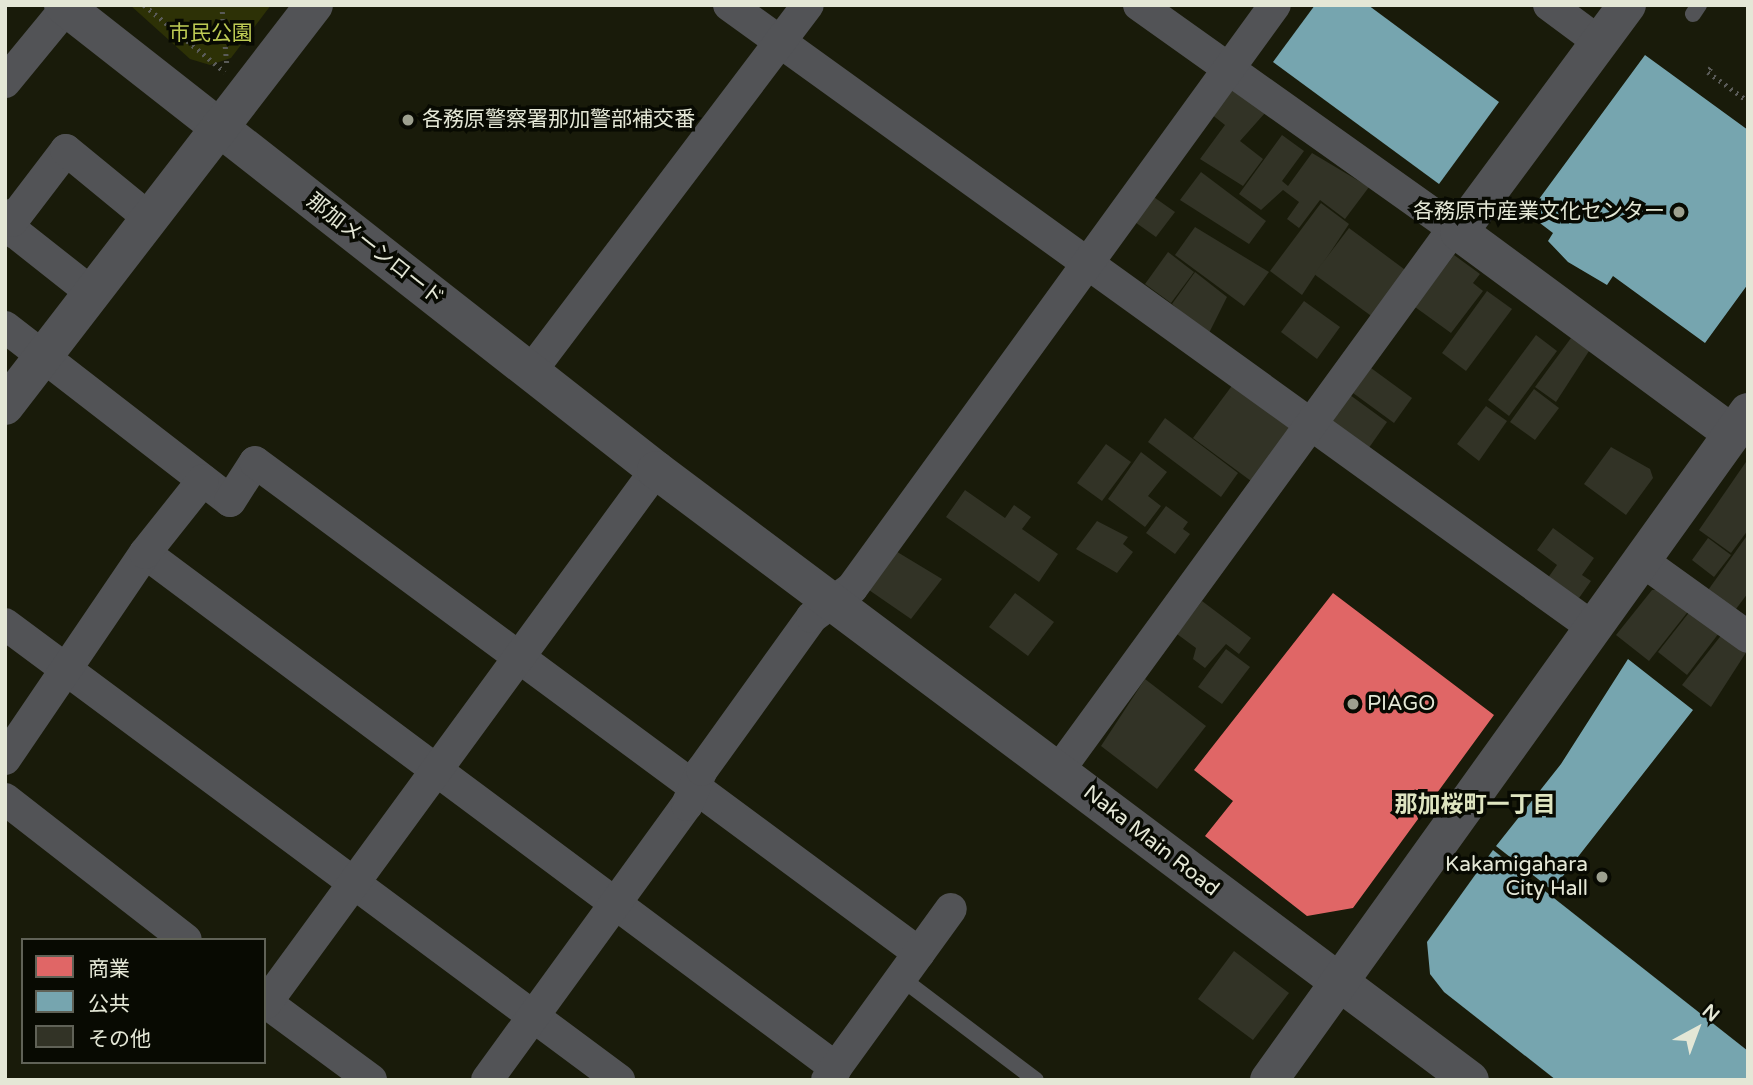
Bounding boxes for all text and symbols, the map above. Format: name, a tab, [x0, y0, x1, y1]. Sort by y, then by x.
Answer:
park label: 市民公園	[169, 21, 253, 47]
place label: 各務原警察署那加警部補交番	[422, 107, 695, 133]
marker: 各務原警察署那加警部補交番	[400, 112, 416, 128]
street label: 那加メーンロード	[301, 188, 449, 312]
place label: 各務原市産業文化センター	[1413, 199, 1665, 225]
marker: 各務原市産業文化センター	[1671, 204, 1687, 220]
place label: PIAGO	[1367, 691, 1435, 717]
marker: PIAGO	[1345, 696, 1361, 712]
street label: Naka Main Road	[1078, 780, 1224, 902]
district label: 那加桜町一丁目	[1395, 791, 1555, 819]
place label: Kakamigahara City Hall	[1445, 852, 1588, 902]
marker: Kakamigahara City Hall	[1594, 869, 1610, 885]
legend	[21, 938, 266, 1064]
text: 商業	[88, 957, 130, 982]
text: 公共	[88, 992, 130, 1017]
north arrow	[1662, 994, 1732, 1064]
text: N	[1698, 1000, 1724, 1026]
text: その他	[88, 1027, 151, 1052]

